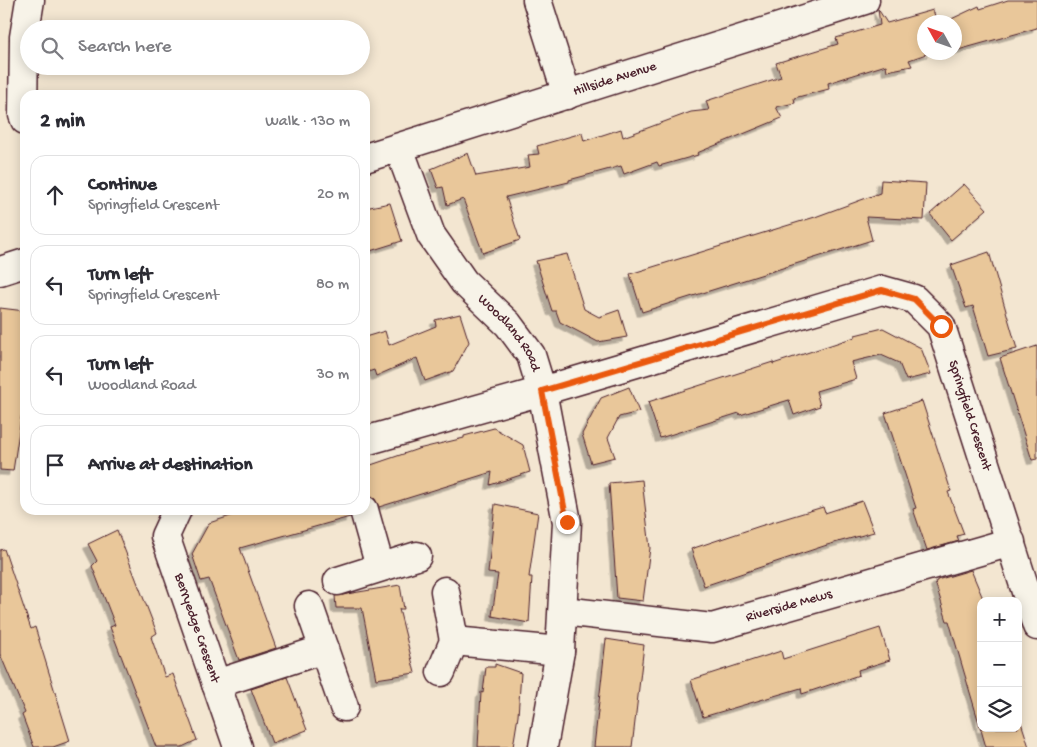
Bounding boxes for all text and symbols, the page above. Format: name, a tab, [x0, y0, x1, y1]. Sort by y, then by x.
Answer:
north arrow	[917, 15, 962, 60]
search box	[20, 20, 370, 75]
icon: search	[38, 34, 66, 62]
text: Search here	[78, 36, 172, 59]
street label: Hillside Avenue	[571, 58, 659, 100]
text: 2 min	[40, 110, 85, 135]
text: Walk · 130 m	[265, 113, 350, 132]
text: Continue	[88, 174, 157, 197]
icon: ahead	[41, 181, 69, 209]
text: 20 m	[317, 186, 349, 205]
text: Springfield Crescent	[88, 197, 219, 216]
text: Turn left	[88, 264, 152, 287]
icon: left	[41, 271, 69, 299]
text: 80 m	[316, 276, 349, 295]
text: Springfield Crescent	[88, 287, 219, 306]
street label: Woodland Road	[474, 291, 545, 375]
route start	[930, 315, 953, 338]
text: Turn left	[88, 354, 152, 377]
street label: Springfield Crescent	[944, 358, 996, 474]
icon: left	[41, 361, 69, 389]
text: 30 m	[316, 366, 349, 385]
text: Woodland Road	[88, 377, 196, 396]
icon: arrive	[41, 451, 69, 479]
text: Arrive at destination	[88, 454, 252, 477]
route end	[556, 511, 579, 534]
street label: Berryedge Crescent	[170, 570, 224, 686]
street label: Riverside Mews	[744, 585, 835, 626]
map controls	[977, 597, 1022, 732]
button: +	[977, 597, 1022, 642]
button: −	[977, 642, 1022, 687]
button: layers	[977, 687, 1022, 732]

